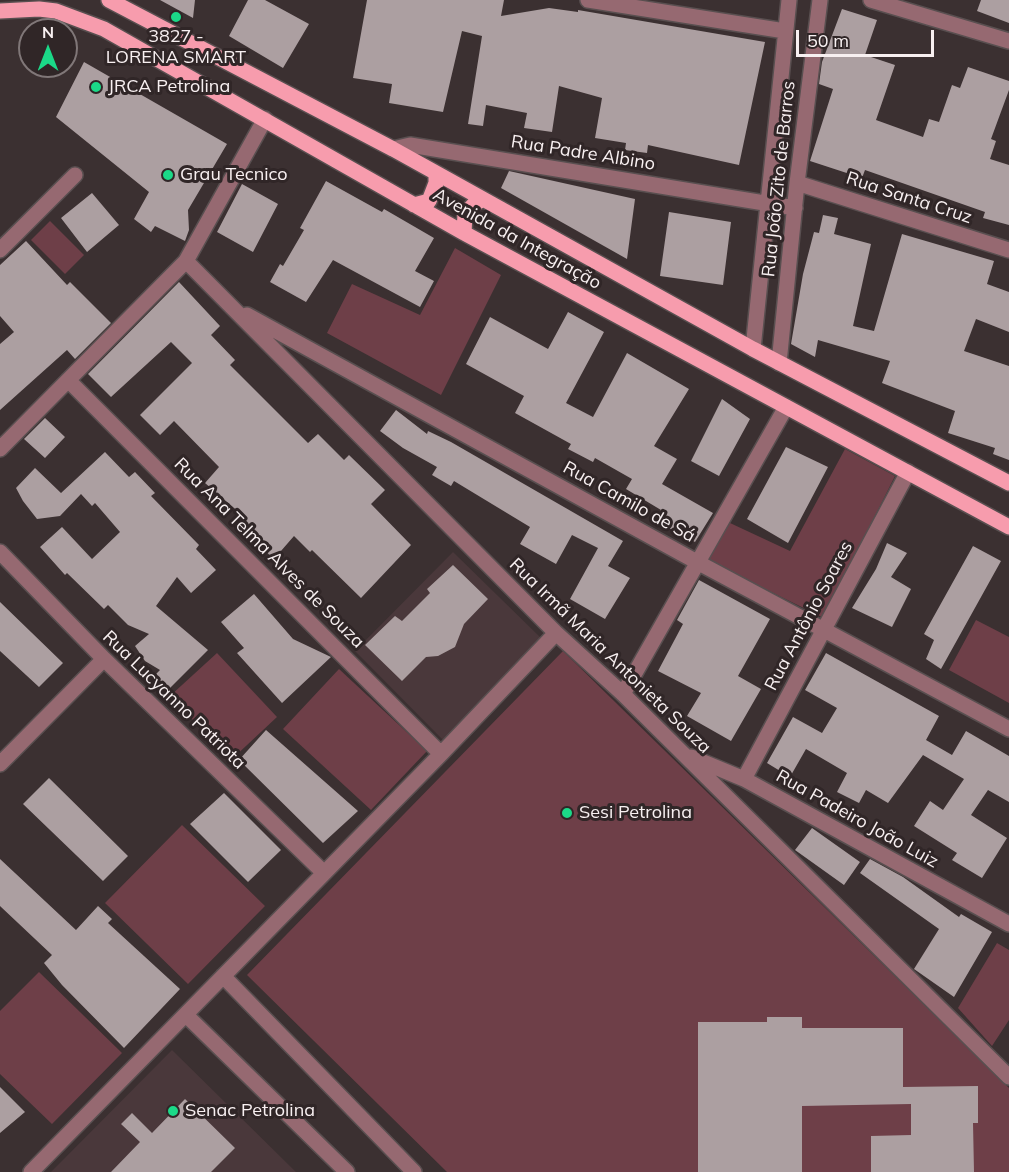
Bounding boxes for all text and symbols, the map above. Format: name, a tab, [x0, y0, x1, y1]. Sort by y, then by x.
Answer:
marker: 3827 - LORENA SMART	[169, 10, 183, 24]
north arrow	[18, 18, 78, 78]
scale bar	[799, 18, 937, 56]
text: N	[42, 22, 54, 42]
place label: 3827 - LORENA SMART	[106, 26, 246, 68]
text: 50 m	[807, 29, 849, 52]
place label: JRCA Petrolina	[108, 76, 230, 98]
marker: JRCA Petrolina	[89, 80, 103, 94]
street label: Rua João Zito de Barros	[758, 80, 800, 278]
street label: Rua Padre Albino	[509, 131, 657, 175]
place label: Grau Tecnico	[180, 164, 288, 186]
street label: Rua Santa Cruz	[843, 167, 975, 229]
marker: Grau Tecnico	[161, 168, 175, 182]
street label: Avenida da Integração	[429, 184, 605, 294]
street label: Rua Ana Telma Alves de Souza	[169, 453, 369, 653]
street label: Rua Camilo de Sá	[559, 457, 699, 547]
street label: Rua Antônio Soares	[761, 538, 857, 694]
street label: Rua Irmã Maria Antonieta Souza	[505, 554, 715, 758]
street label: Rua Lucyanno Patriota	[98, 626, 250, 774]
street label: Rua Padeiro João Luiz	[772, 765, 942, 873]
place label: Sesi Petrolina	[579, 802, 692, 824]
marker: Sesi Petrolina	[560, 806, 574, 820]
place label: Senac Petrolina	[185, 1100, 315, 1122]
marker: Senac Petrolina	[166, 1104, 180, 1118]

